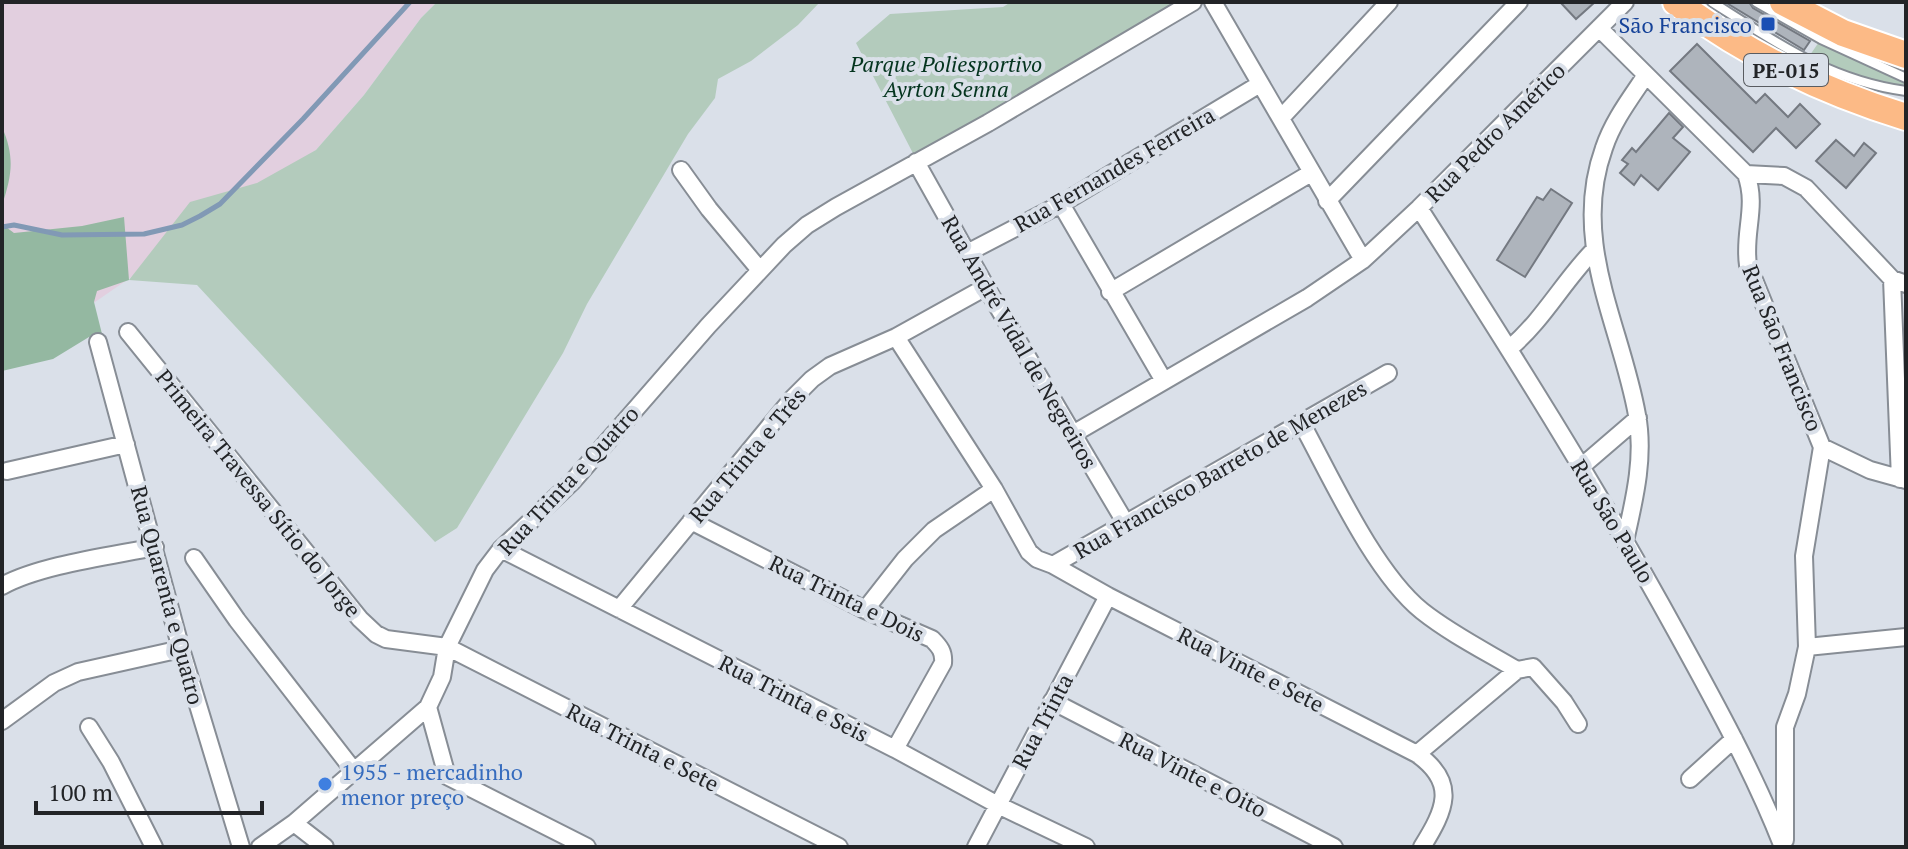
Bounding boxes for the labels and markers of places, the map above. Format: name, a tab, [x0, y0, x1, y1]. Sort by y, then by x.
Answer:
place label: São Francisco	[1619, 10, 1752, 39]
marker: São Francisco	[1759, 15, 1777, 33]
place label: 1955 - mercadinho menor preço	[341, 757, 523, 811]
marker: 1955 - mercadinho menor preço	[316, 775, 334, 793]

